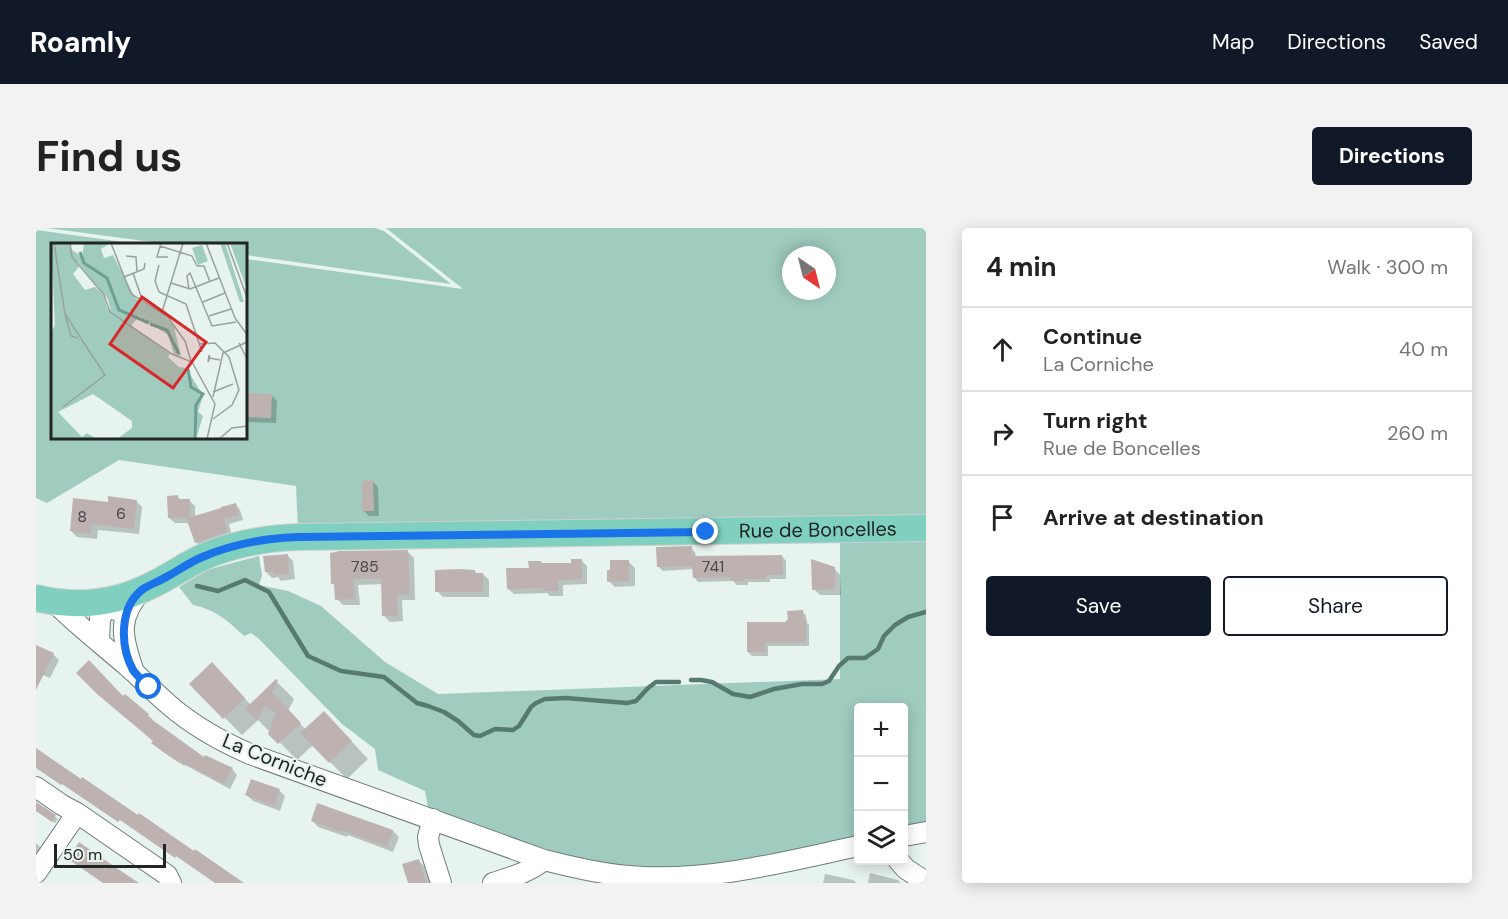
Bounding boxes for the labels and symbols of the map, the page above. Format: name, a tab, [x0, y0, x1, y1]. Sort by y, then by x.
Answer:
inset map	[51, 243, 248, 440]
north arrow	[782, 246, 836, 300]
house number: 6	[116, 503, 126, 524]
house number: 8	[77, 506, 87, 527]
street label: Rue de Boncelles	[739, 515, 897, 544]
route end	[692, 518, 718, 544]
house number: 785	[351, 556, 379, 577]
house number: 741	[702, 556, 724, 577]
route start	[135, 673, 161, 699]
street label: La Corniche	[219, 727, 331, 793]
scale bar	[54, 841, 166, 868]

